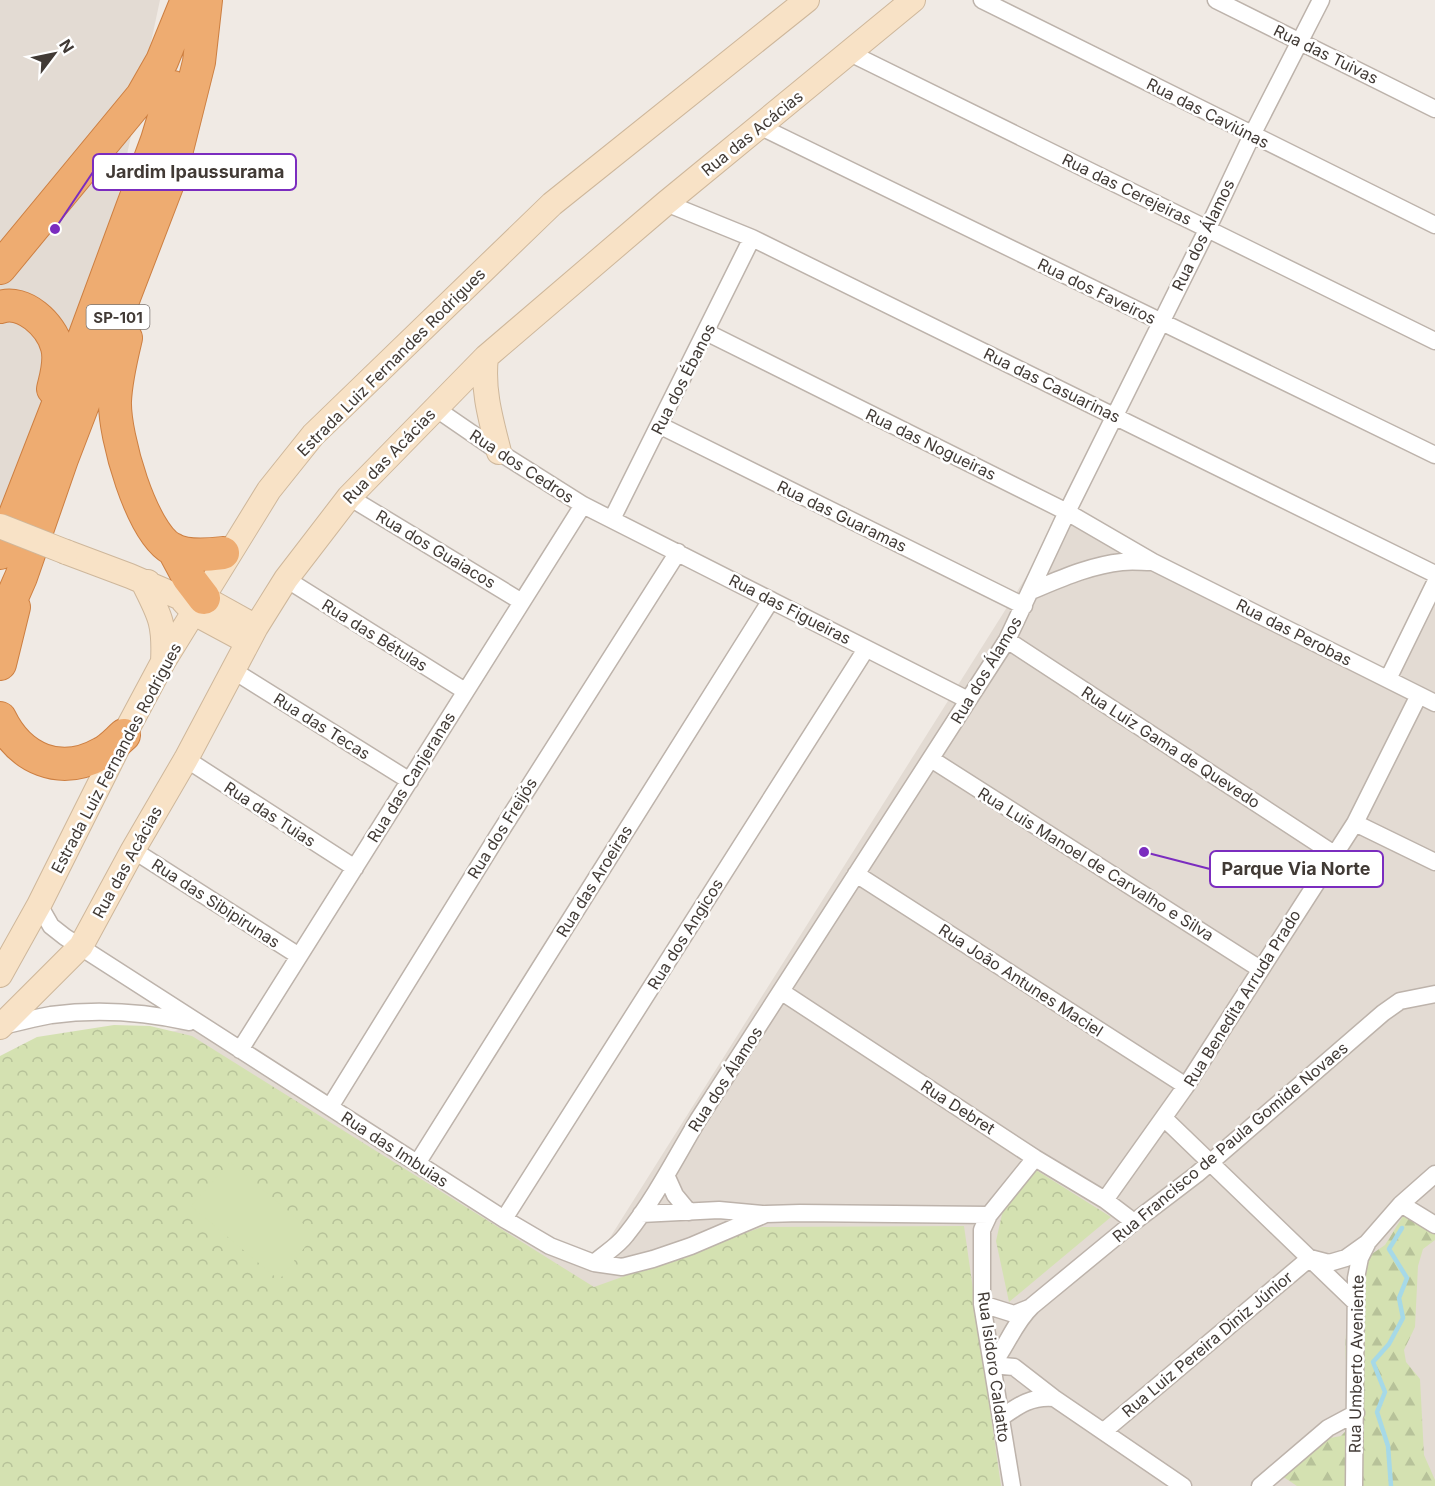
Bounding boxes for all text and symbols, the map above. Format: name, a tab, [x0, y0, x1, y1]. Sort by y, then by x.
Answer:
street label: Rua das Tuivas	[1270, 20, 1382, 88]
north arrow	[24, 24, 84, 84]
text: N	[55, 36, 78, 57]
street label: Rua das Caviúnas	[1143, 74, 1273, 152]
street label: Rua das Acácias	[697, 86, 807, 180]
street label: Rua das Cerejeiras	[1059, 149, 1195, 229]
callout: Jardim Ipaussurama	[93, 154, 296, 190]
text: Jardim Ipaussurama	[106, 161, 284, 182]
street label: Rua dos Álamos	[1167, 176, 1239, 294]
street label: Rua dos Faveiros	[1035, 254, 1159, 328]
street label: Estrada Luiz Fernandes Rodrigues	[293, 264, 489, 460]
road number: SP-101	[86, 305, 150, 329]
street label: Rua dos Ébanos	[646, 320, 720, 438]
street label: Rua das Casuarinas	[980, 343, 1124, 427]
street label: Rua das Acácias	[338, 404, 440, 508]
street label: Rua das Nogueiras	[863, 404, 999, 484]
street label: Rua dos Cedros	[466, 425, 578, 507]
street label: Rua das Guaramas	[774, 476, 910, 556]
street label: Rua dos Guaiacos	[373, 505, 499, 593]
street label: Rua das Figueiras	[726, 570, 854, 648]
street label: Rua das Perobas	[1233, 594, 1355, 670]
street label: Rua das Bétulas	[318, 595, 432, 675]
street label: Rua dos Álamos	[946, 613, 1026, 727]
street label: Estrada Luiz Fernandes Rodrigues	[47, 639, 185, 877]
street label: Rua Luiz Gama de Quevedo	[1078, 682, 1264, 812]
street label: Rua das Tecas	[270, 688, 374, 764]
street label: Rua das Canjeranas	[363, 708, 459, 846]
street label: Rua dos Freijós	[463, 774, 541, 882]
street label: Rua das Tuias	[221, 777, 319, 851]
street label: Rua Luis Manoel de Carvalho e Silva	[974, 783, 1218, 945]
street label: Rua das Acácias	[88, 803, 166, 921]
street label: Rua das Aroeiras	[552, 821, 636, 941]
callout: Parque Via Norte	[1210, 851, 1383, 887]
street label: Rua das Sibipirunas	[148, 854, 284, 952]
text: Parque Via Norte	[1222, 858, 1371, 879]
street label: Rua dos Angicos	[643, 875, 727, 993]
street label: Rua Benedita Arruda Prado	[1179, 906, 1305, 1090]
street label: Rua João Antunes Maciel	[935, 919, 1107, 1041]
street label: Rua dos Álamos	[684, 1023, 766, 1135]
street label: Rua Francisco de Paula Gomide Novaes	[1108, 1038, 1352, 1246]
street label: Rua Debret	[917, 1076, 999, 1138]
street label: Rua das Imbuias	[338, 1107, 452, 1191]
street label: Rua Luiz Pereira Diniz Júnior	[1118, 1267, 1296, 1421]
street label: Rua Umberto Aveniente	[1344, 1275, 1368, 1453]
street label: Rua Isidoro Caldatto	[974, 1290, 1014, 1444]

